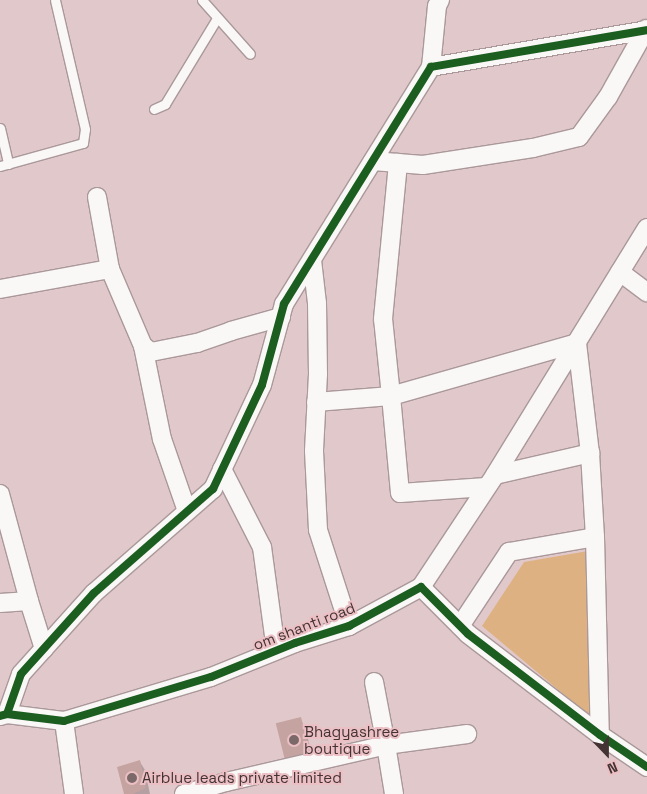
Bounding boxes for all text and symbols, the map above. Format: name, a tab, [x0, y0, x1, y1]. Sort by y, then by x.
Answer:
street label: om shanti road	[250, 598, 358, 654]
place label: Bhagyashree boutique	[304, 722, 399, 757]
north arrow	[582, 729, 632, 779]
marker: Bhagyashree boutique	[288, 734, 300, 746]
text: N	[605, 758, 620, 778]
place label: Airblue leads private limited	[142, 769, 342, 787]
marker: Airblue leads private limited	[126, 772, 138, 784]

